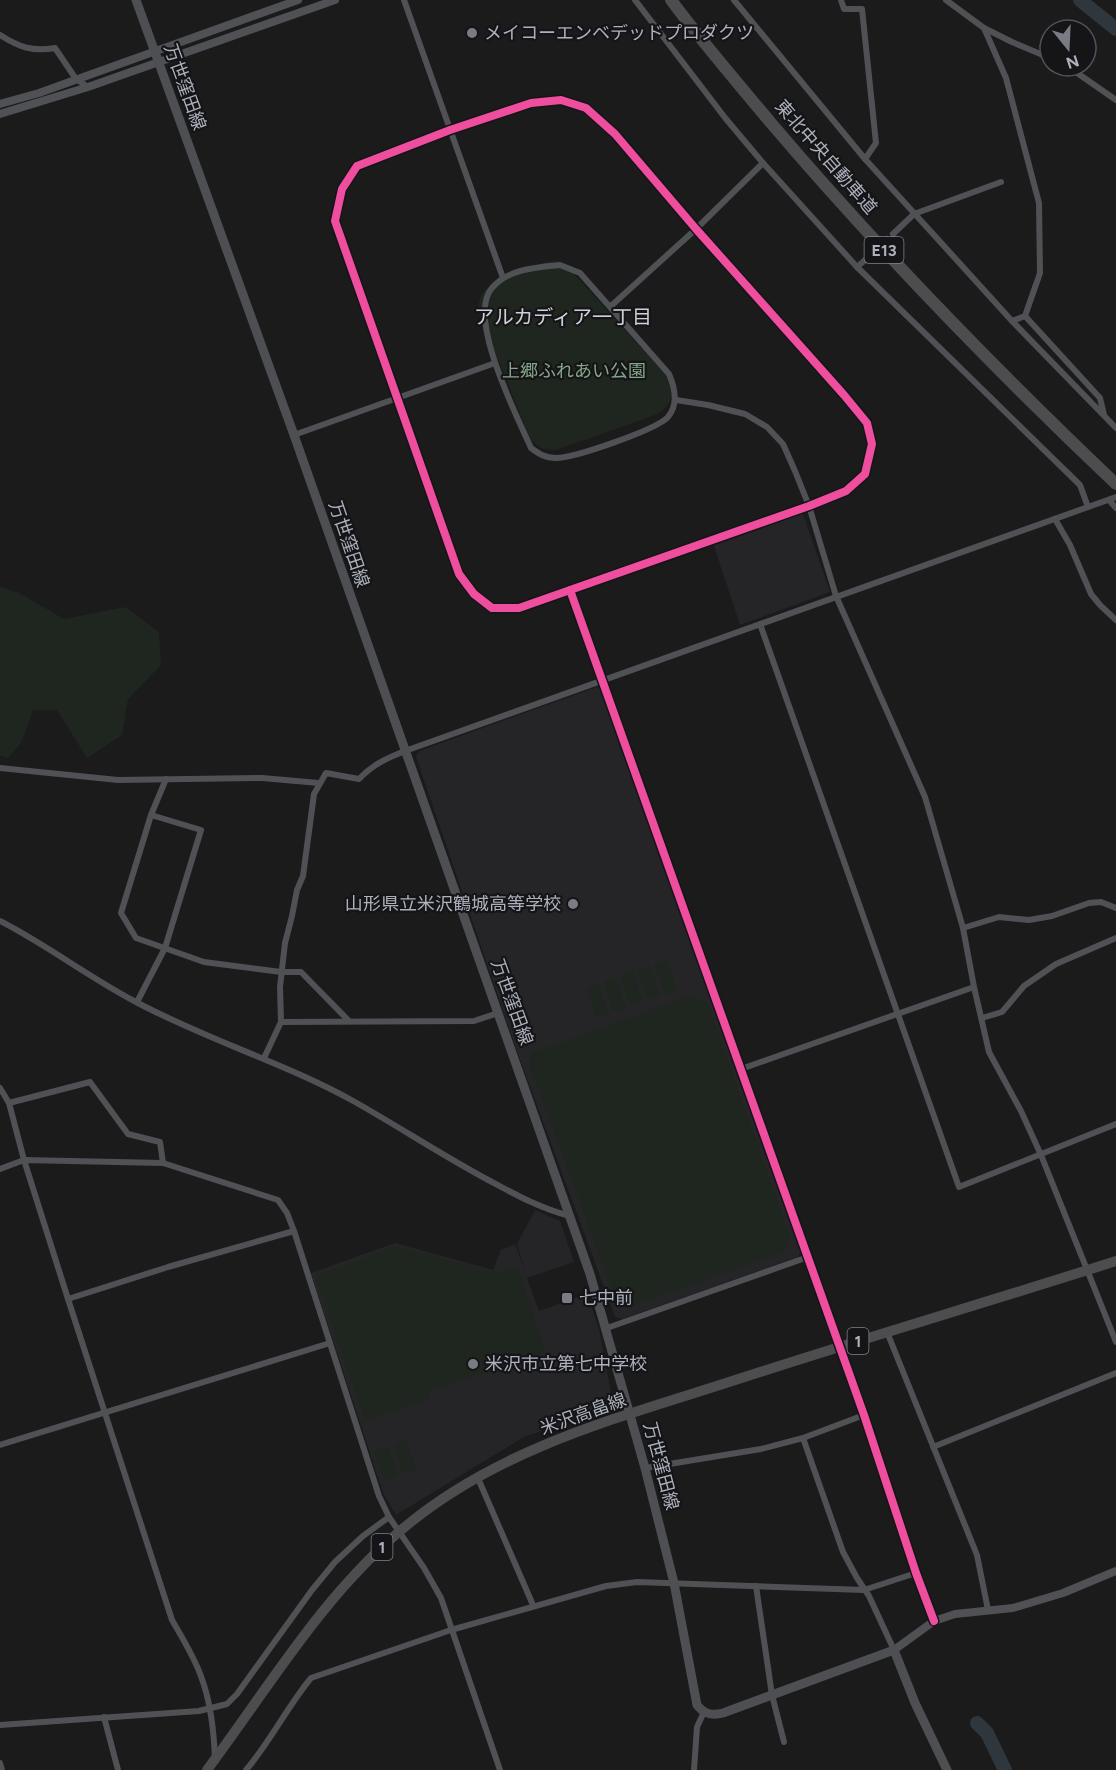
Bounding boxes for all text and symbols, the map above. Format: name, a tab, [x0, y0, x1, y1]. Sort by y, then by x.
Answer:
north arrow	[1038, 18, 1098, 78]
place label: メイコーエンベデッドプロダクツ	[484, 22, 754, 44]
marker: メイコーエンベデッドプロダクツ	[465, 26, 479, 40]
street label: 万世窪田線	[159, 41, 211, 133]
text: N	[1064, 51, 1081, 73]
street label: 東北中央自動車道	[770, 95, 882, 219]
road number: E13	[864, 237, 904, 263]
district label: アルカディア一丁目	[474, 305, 652, 329]
park label: 上郷ふれあい公園	[502, 360, 646, 382]
street label: 万世窪田線	[324, 498, 374, 590]
place label: 山形県立米沢鶴城高等学校	[345, 893, 561, 915]
marker: 山形県立米沢鶴城高等学校	[566, 897, 580, 911]
street label: 万世窪田線	[486, 956, 538, 1048]
place label: 七中前	[579, 1287, 633, 1309]
marker: 七中前	[560, 1291, 574, 1305]
road number: 1	[848, 1328, 868, 1354]
place label: 米沢市立第七中学校	[485, 1353, 647, 1375]
marker: 米沢市立第七中学校	[466, 1357, 480, 1371]
street label: 米沢高畠線	[537, 1388, 629, 1440]
street label: 万世窪田線	[639, 1420, 683, 1512]
road number: 1	[372, 1534, 392, 1560]

